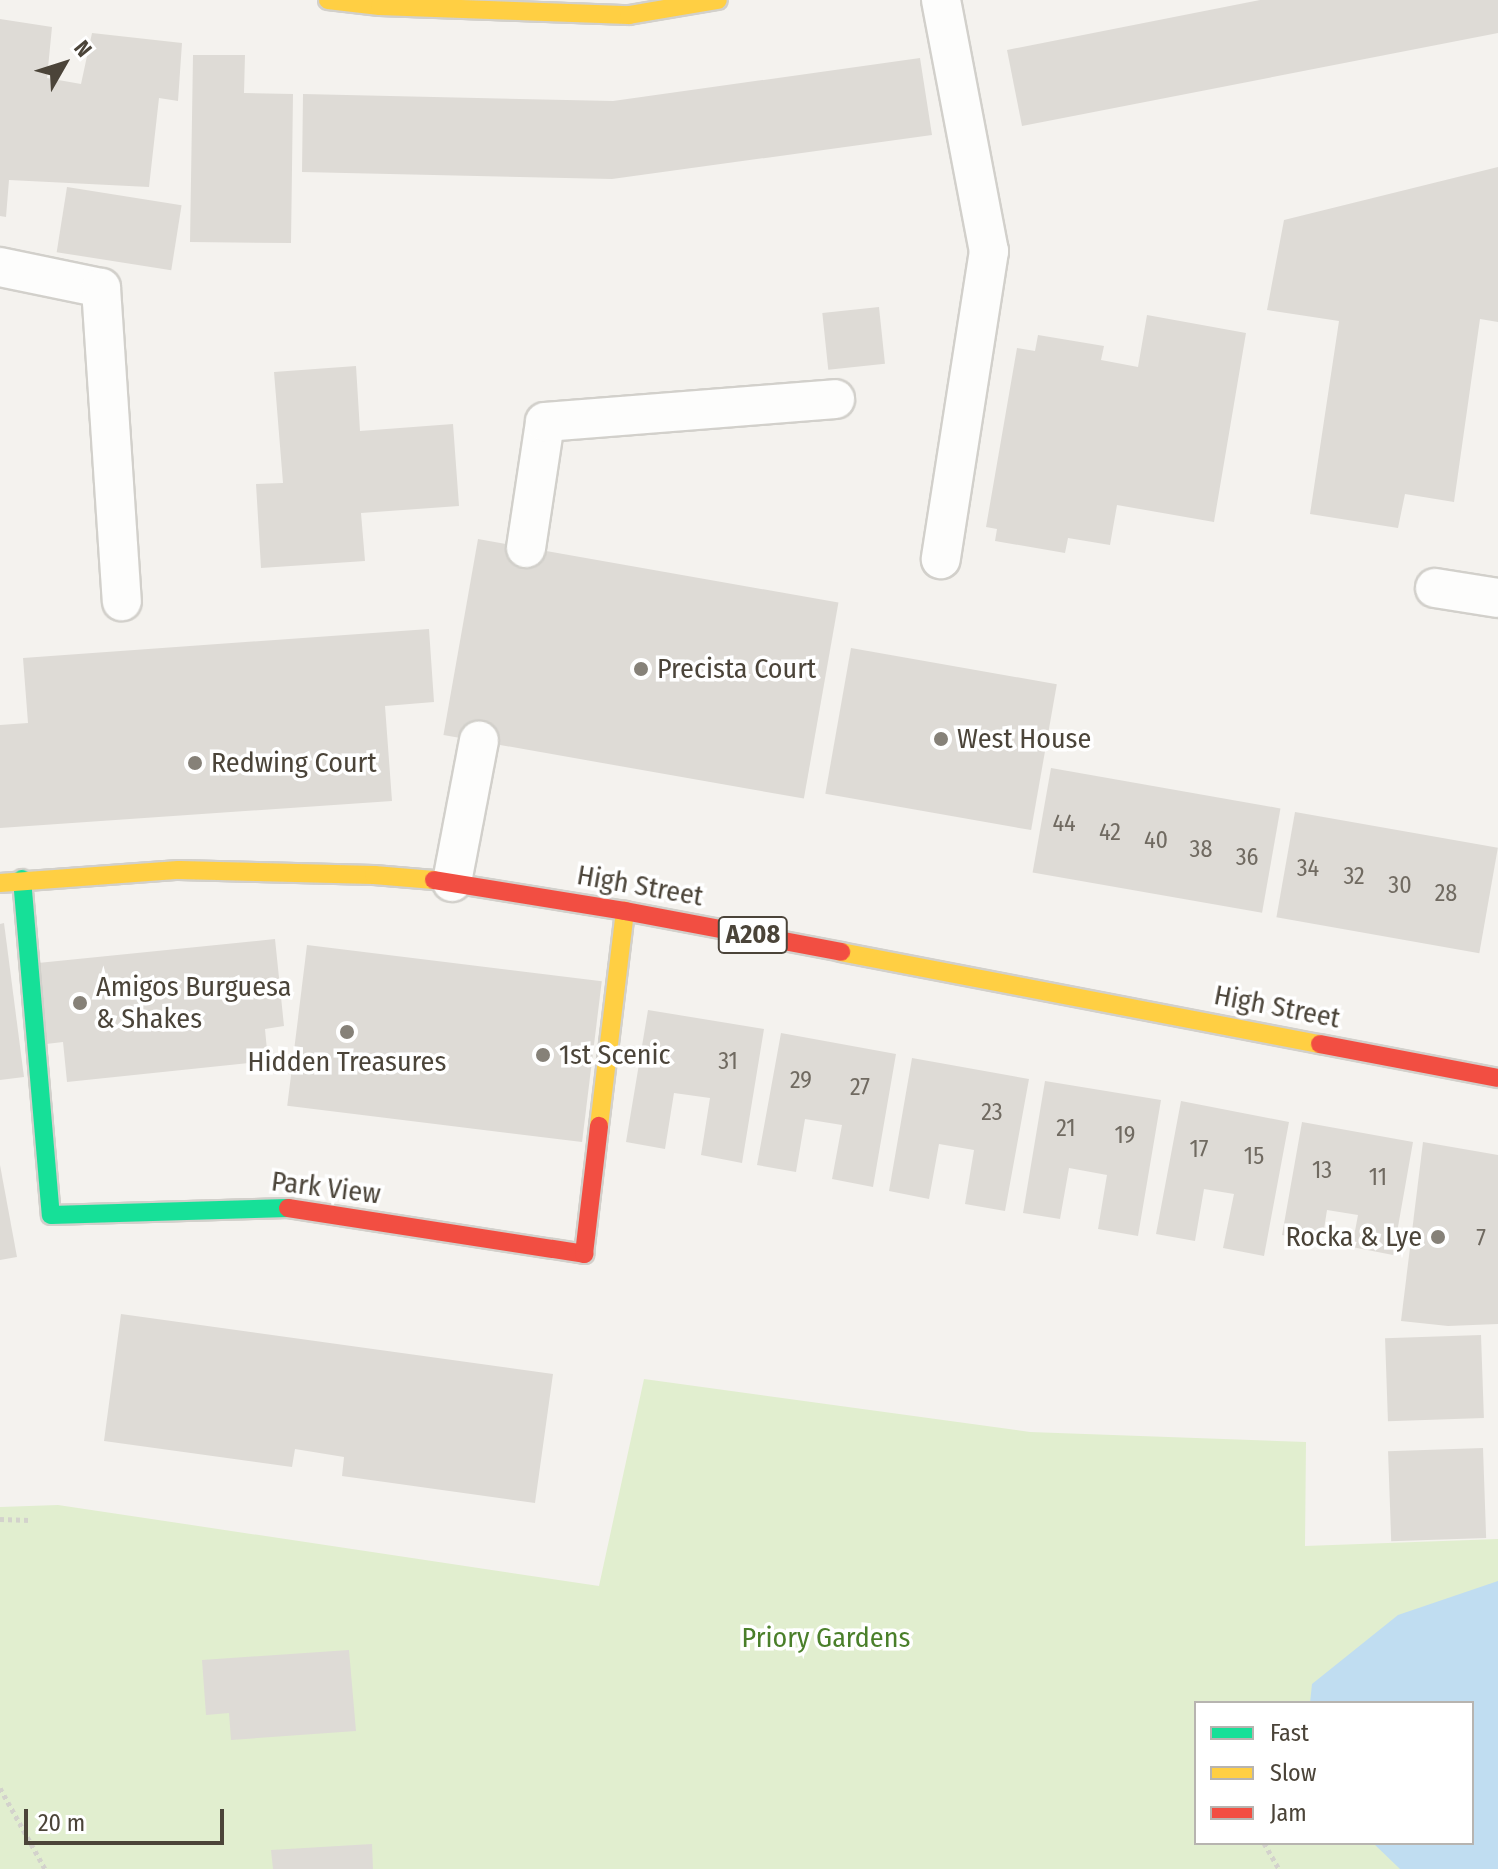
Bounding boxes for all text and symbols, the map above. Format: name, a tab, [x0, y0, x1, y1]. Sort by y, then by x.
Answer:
north arrow	[24, 24, 104, 104]
text: N	[68, 35, 98, 62]
place label: Precista Court	[657, 652, 816, 686]
marker: Precista Court	[632, 660, 650, 678]
place label: West House	[957, 722, 1091, 756]
marker: West House	[932, 730, 950, 748]
place label: Redwing Court	[211, 746, 377, 780]
marker: Redwing Court	[186, 754, 204, 772]
house number: 44	[1052, 810, 1076, 838]
house number: 42	[1099, 819, 1121, 847]
house number: 40	[1144, 827, 1168, 855]
house number: 38	[1190, 836, 1212, 864]
house number: 36	[1236, 844, 1258, 872]
house number: 34	[1297, 855, 1319, 883]
street label: High Street	[574, 858, 706, 914]
house number: 32	[1343, 863, 1365, 891]
house number: 30	[1388, 872, 1412, 900]
house number: 28	[1435, 880, 1457, 908]
road number: A208	[717, 913, 789, 957]
place label: Amigos Burguesa & Shakes	[96, 970, 291, 1036]
street label: High Street	[1211, 978, 1343, 1036]
marker: Amigos Burguesa & Shakes	[71, 994, 89, 1012]
marker: Hidden Treasures	[338, 1023, 356, 1041]
place label: 1st Scenic	[559, 1038, 671, 1072]
place label: Hidden Treasures	[248, 1045, 446, 1079]
marker: 1st Scenic	[534, 1046, 552, 1064]
house number: 31	[718, 1048, 738, 1076]
house number: 29	[790, 1067, 812, 1095]
house number: 27	[850, 1074, 870, 1102]
house number: 23	[981, 1099, 1003, 1127]
house number: 21	[1056, 1115, 1076, 1143]
house number: 19	[1114, 1122, 1136, 1150]
house number: 17	[1189, 1136, 1209, 1164]
house number: 15	[1244, 1143, 1264, 1171]
house number: 13	[1312, 1157, 1332, 1185]
house number: 11	[1369, 1164, 1387, 1192]
street label: Park View	[269, 1165, 383, 1211]
place label: Rocka & Lye	[1286, 1220, 1422, 1254]
house number: 7	[1476, 1225, 1486, 1253]
marker: Rocka & Lye	[1429, 1228, 1447, 1246]
park label: Priory Gardens	[742, 1621, 910, 1655]
legend	[1194, 1701, 1474, 1845]
text: Fast	[1270, 1719, 1309, 1747]
text: Slow	[1270, 1759, 1316, 1787]
scale bar	[28, 1793, 228, 1843]
text: Jam	[1270, 1799, 1307, 1827]
text: 20 m	[38, 1809, 85, 1837]

